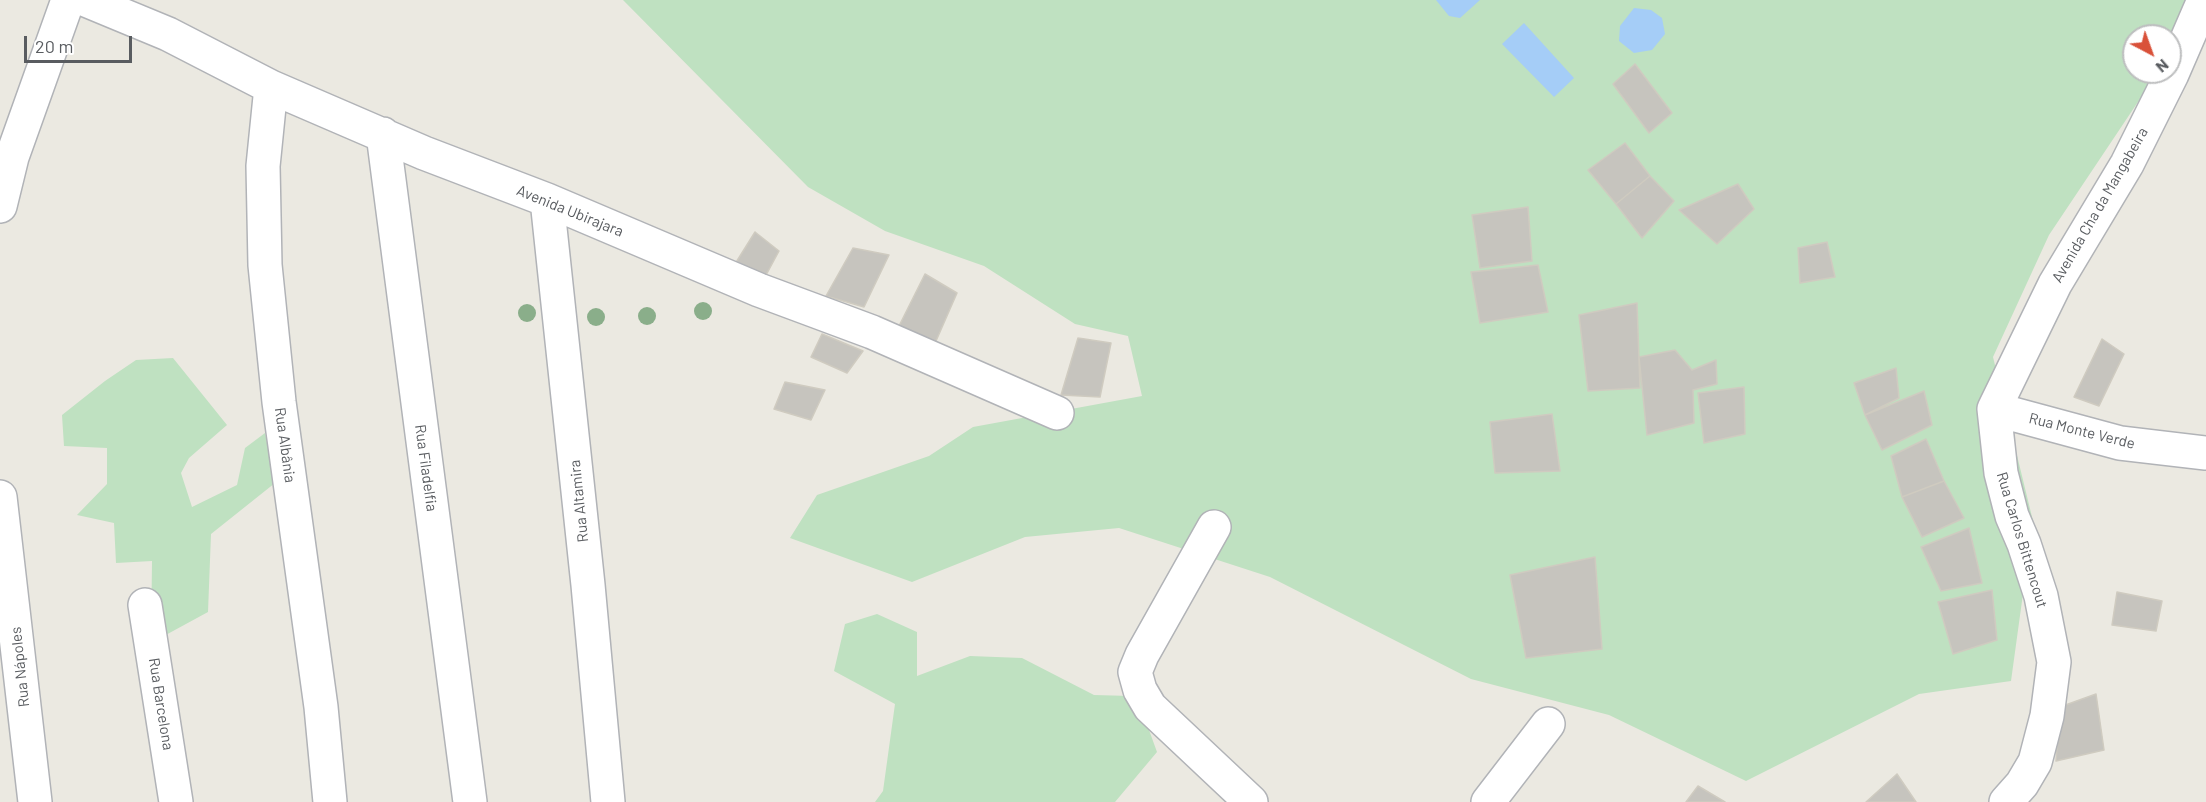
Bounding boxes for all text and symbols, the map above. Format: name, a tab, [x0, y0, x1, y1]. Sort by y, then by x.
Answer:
scale bar	[27, 24, 135, 62]
north arrow	[2122, 24, 2182, 84]
text: 20 m	[35, 35, 73, 57]
text: N	[2153, 56, 2173, 77]
street label: Avenida Cha da Mangabeira	[2048, 124, 2152, 286]
street label: Avenida Ubirajara	[514, 181, 626, 241]
street label: Rua Albânia	[271, 406, 299, 484]
street label: Rua Monte Verde	[2027, 409, 2137, 453]
street label: Rua Filadelfia	[411, 423, 441, 513]
street label: Rua Altamira	[566, 459, 592, 543]
street label: Rua Carlos Bittencout	[1993, 470, 2051, 610]
street label: Rua Nápoles	[7, 626, 33, 708]
street label: Rua Barcelona	[145, 656, 177, 752]

